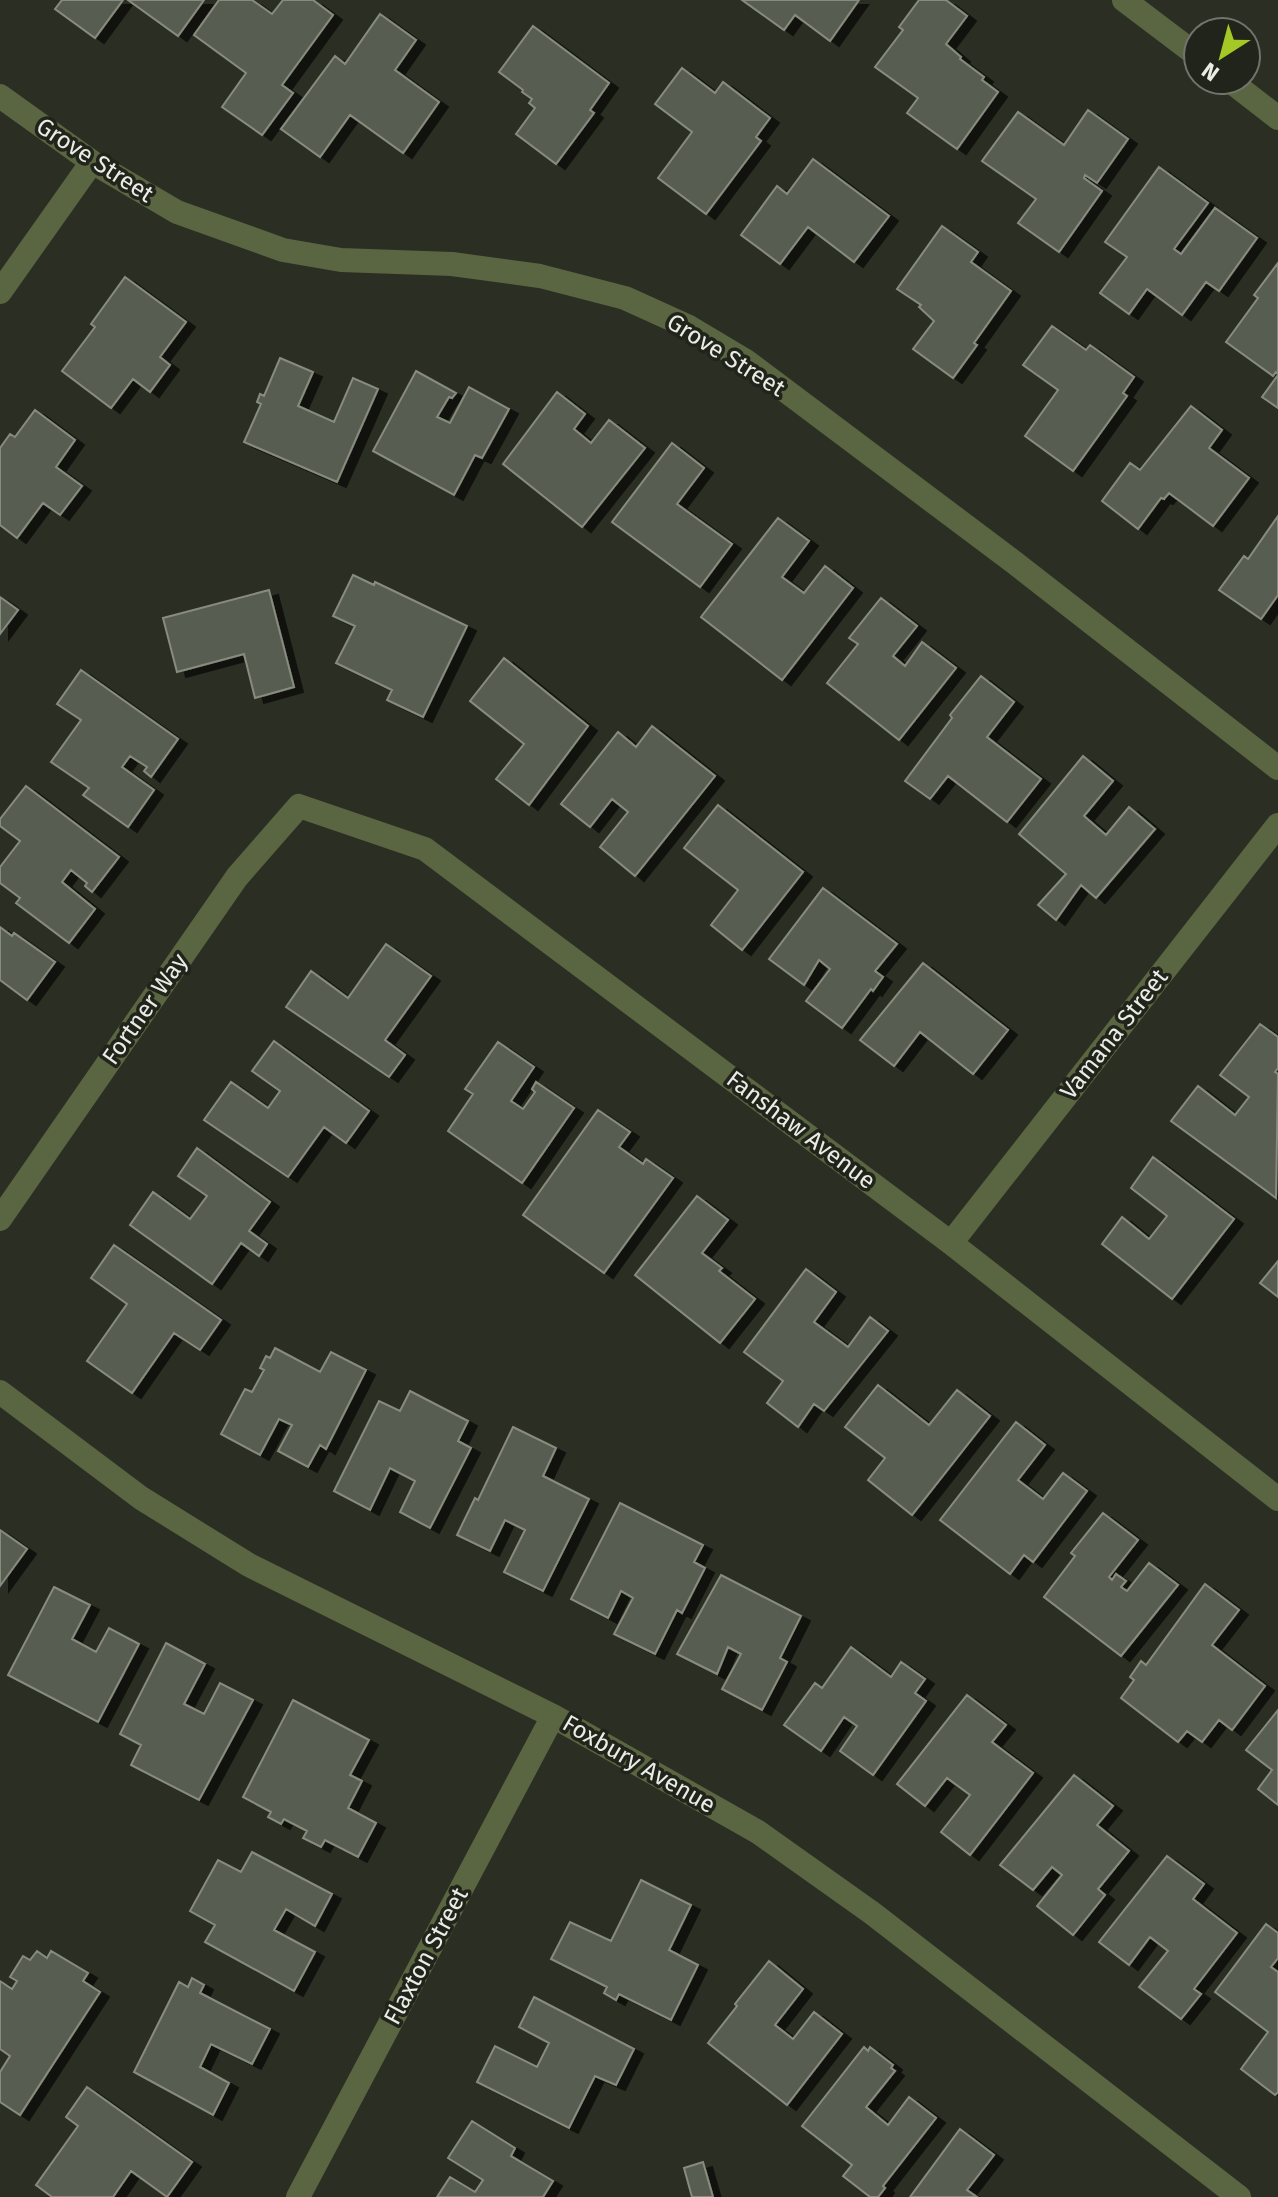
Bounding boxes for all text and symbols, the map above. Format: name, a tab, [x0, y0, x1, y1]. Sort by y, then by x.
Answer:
north arrow	[1182, 16, 1262, 96]
text: N	[1197, 57, 1224, 87]
street label: Grove Street	[31, 112, 159, 208]
street label: Grove Street	[662, 308, 790, 403]
street label: Fortner Way	[96, 948, 194, 1070]
street label: Vamana Street	[1054, 963, 1174, 1105]
street label: Fanshaw Avenue	[721, 1065, 881, 1195]
street label: Foxbury Avenue	[558, 1709, 720, 1819]
street label: Flaxton Street	[378, 1882, 474, 2029]

